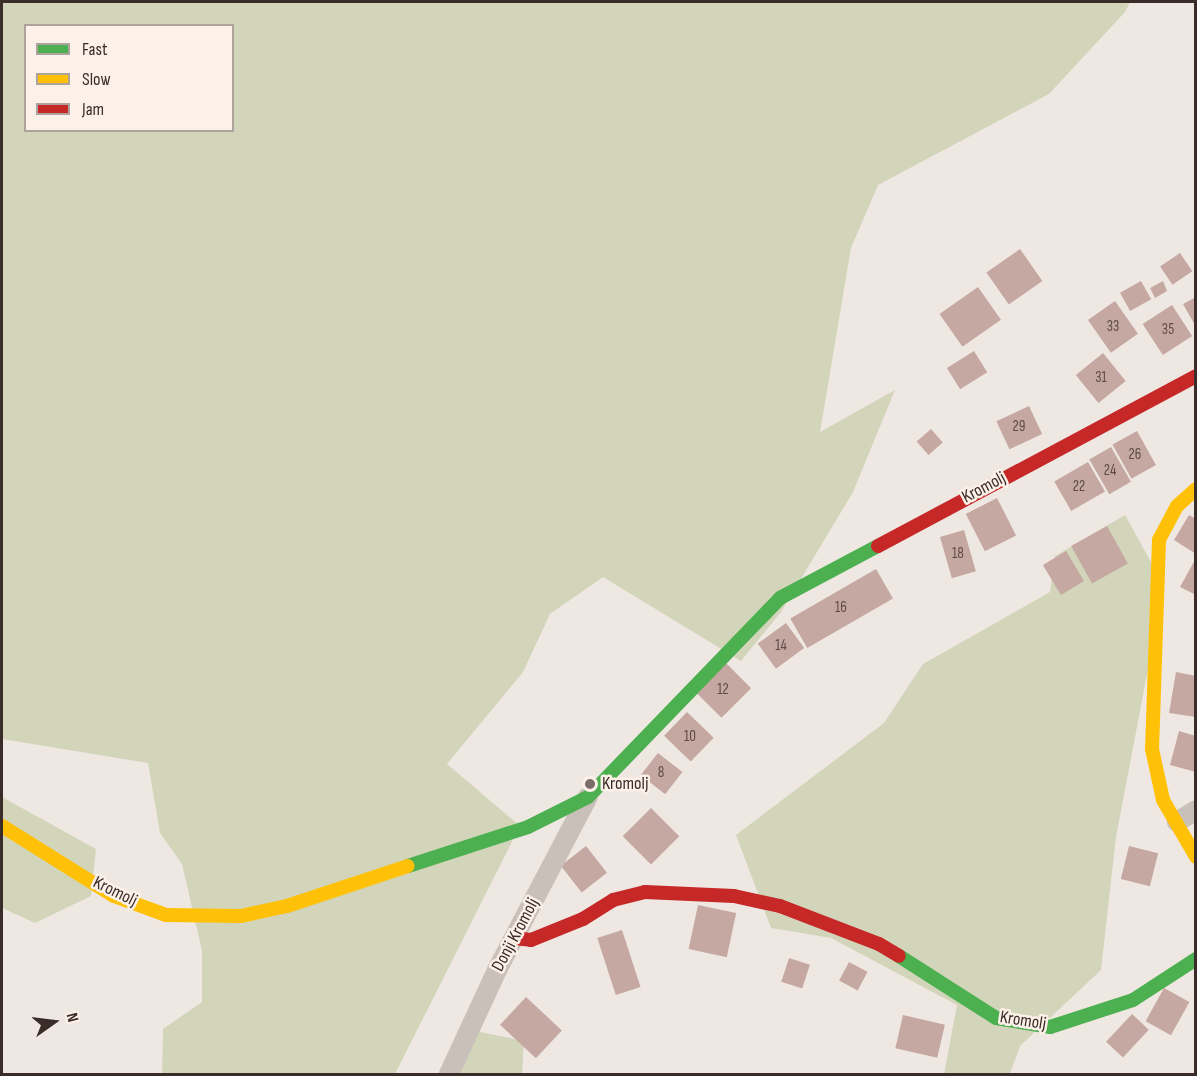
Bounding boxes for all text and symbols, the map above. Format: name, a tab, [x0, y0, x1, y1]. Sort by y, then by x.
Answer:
legend	[24, 24, 234, 132]
text: Fast	[82, 39, 107, 60]
text: Slow	[82, 69, 111, 90]
text: Jam	[82, 99, 104, 120]
house number: 33	[1107, 318, 1119, 336]
house number: 35	[1162, 321, 1174, 339]
house number: 31	[1095, 369, 1107, 387]
house number: 29	[1013, 418, 1025, 436]
house number: 26	[1129, 446, 1141, 464]
house number: 24	[1104, 462, 1116, 480]
street label: Kromolj	[958, 468, 1010, 508]
house number: 22	[1073, 478, 1085, 496]
house number: 18	[952, 545, 964, 563]
house number: 16	[835, 599, 847, 617]
house number: 14	[775, 637, 787, 655]
house number: 12	[717, 681, 729, 699]
house number: 10	[684, 728, 696, 746]
house number: 8	[658, 764, 664, 782]
place label: Kromolj	[602, 773, 648, 795]
marker: Kromolj	[583, 777, 597, 791]
street label: Kromolj	[89, 872, 141, 912]
street label: Donji Kromolj	[488, 895, 544, 975]
north arrow	[24, 992, 84, 1052]
street label: Kromolj	[998, 1007, 1048, 1035]
text: N	[62, 1011, 82, 1024]

